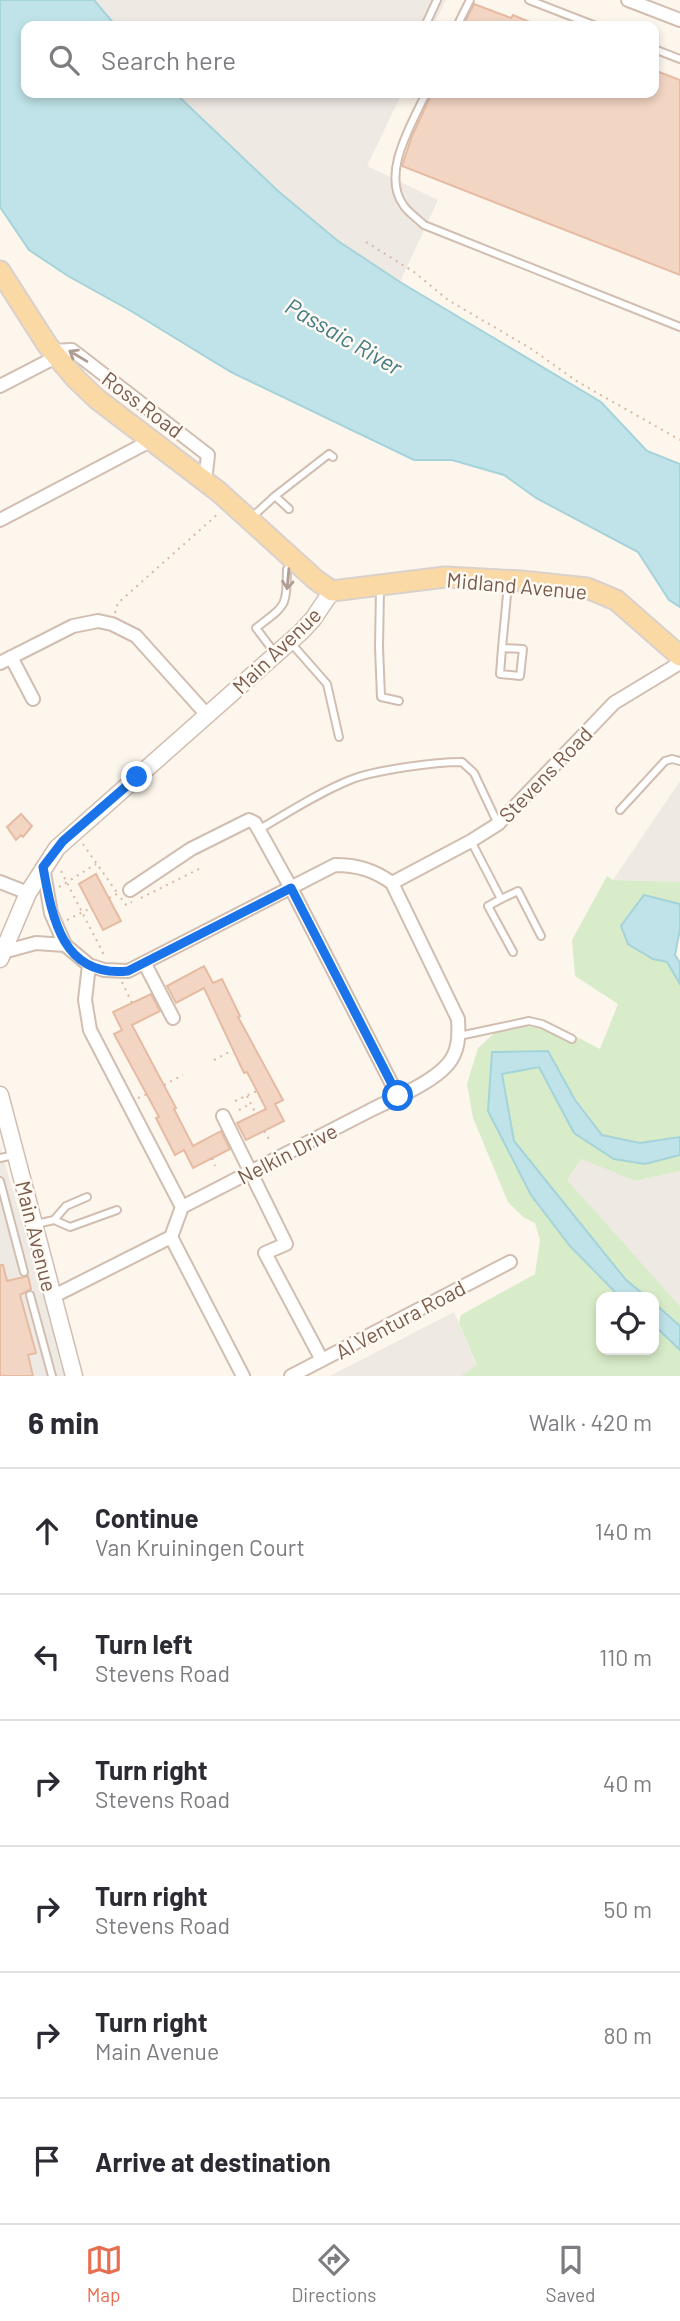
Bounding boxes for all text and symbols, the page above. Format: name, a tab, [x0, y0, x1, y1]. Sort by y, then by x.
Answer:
search box	[21, 21, 659, 98]
icon: search	[45, 41, 83, 79]
text: Search here	[101, 44, 236, 75]
water label: Passaic River	[281, 291, 408, 381]
one-way arrow	[68, 349, 88, 363]
street label: Ross Road	[98, 366, 188, 442]
street label: Midland Avenue	[446, 566, 588, 604]
one-way arrow	[281, 567, 294, 590]
street label: Main Avenue	[227, 602, 325, 698]
street label: Stevens Road	[493, 721, 597, 827]
route end	[121, 761, 152, 792]
route start	[382, 1080, 413, 1111]
street label: Nelkin Drive	[233, 1117, 341, 1189]
street label: Main Avenue	[11, 1178, 63, 1294]
street label: Al Ventura Road	[331, 1274, 469, 1364]
map controls	[596, 1292, 659, 1355]
button: locate	[596, 1292, 659, 1355]
text: 6 min	[28, 1404, 99, 1440]
text: Walk · 420 m	[529, 1408, 652, 1436]
text: Continue	[95, 1502, 199, 1533]
icon: ahead	[28, 1512, 66, 1550]
text: 140 m	[595, 1517, 652, 1545]
text: Van Kruiningen Court	[95, 1533, 305, 1561]
text: Turn left	[95, 1628, 193, 1659]
icon: left	[28, 1638, 66, 1676]
text: 110 m	[599, 1643, 652, 1671]
text: Stevens Road	[95, 1659, 230, 1687]
text: Turn right	[95, 1754, 208, 1785]
icon: right	[28, 1764, 66, 1802]
text: 40 m	[603, 1769, 652, 1797]
text: Stevens Road	[95, 1785, 230, 1813]
text: Turn right	[95, 1880, 208, 1911]
icon: right	[28, 1890, 66, 1928]
text: 50 m	[604, 1895, 652, 1923]
text: Stevens Road	[95, 1911, 230, 1939]
text: Turn right	[95, 2006, 208, 2037]
icon: right	[28, 2016, 66, 2054]
text: 80 m	[603, 2021, 652, 2049]
text: Main Avenue	[95, 2037, 219, 2065]
icon: arrive	[28, 2142, 66, 2180]
text: Arrive at destination	[95, 2146, 331, 2177]
tab: Map	[85, 2241, 123, 2306]
tab: Directions	[292, 2241, 377, 2306]
tab: Saved	[546, 2241, 595, 2306]

